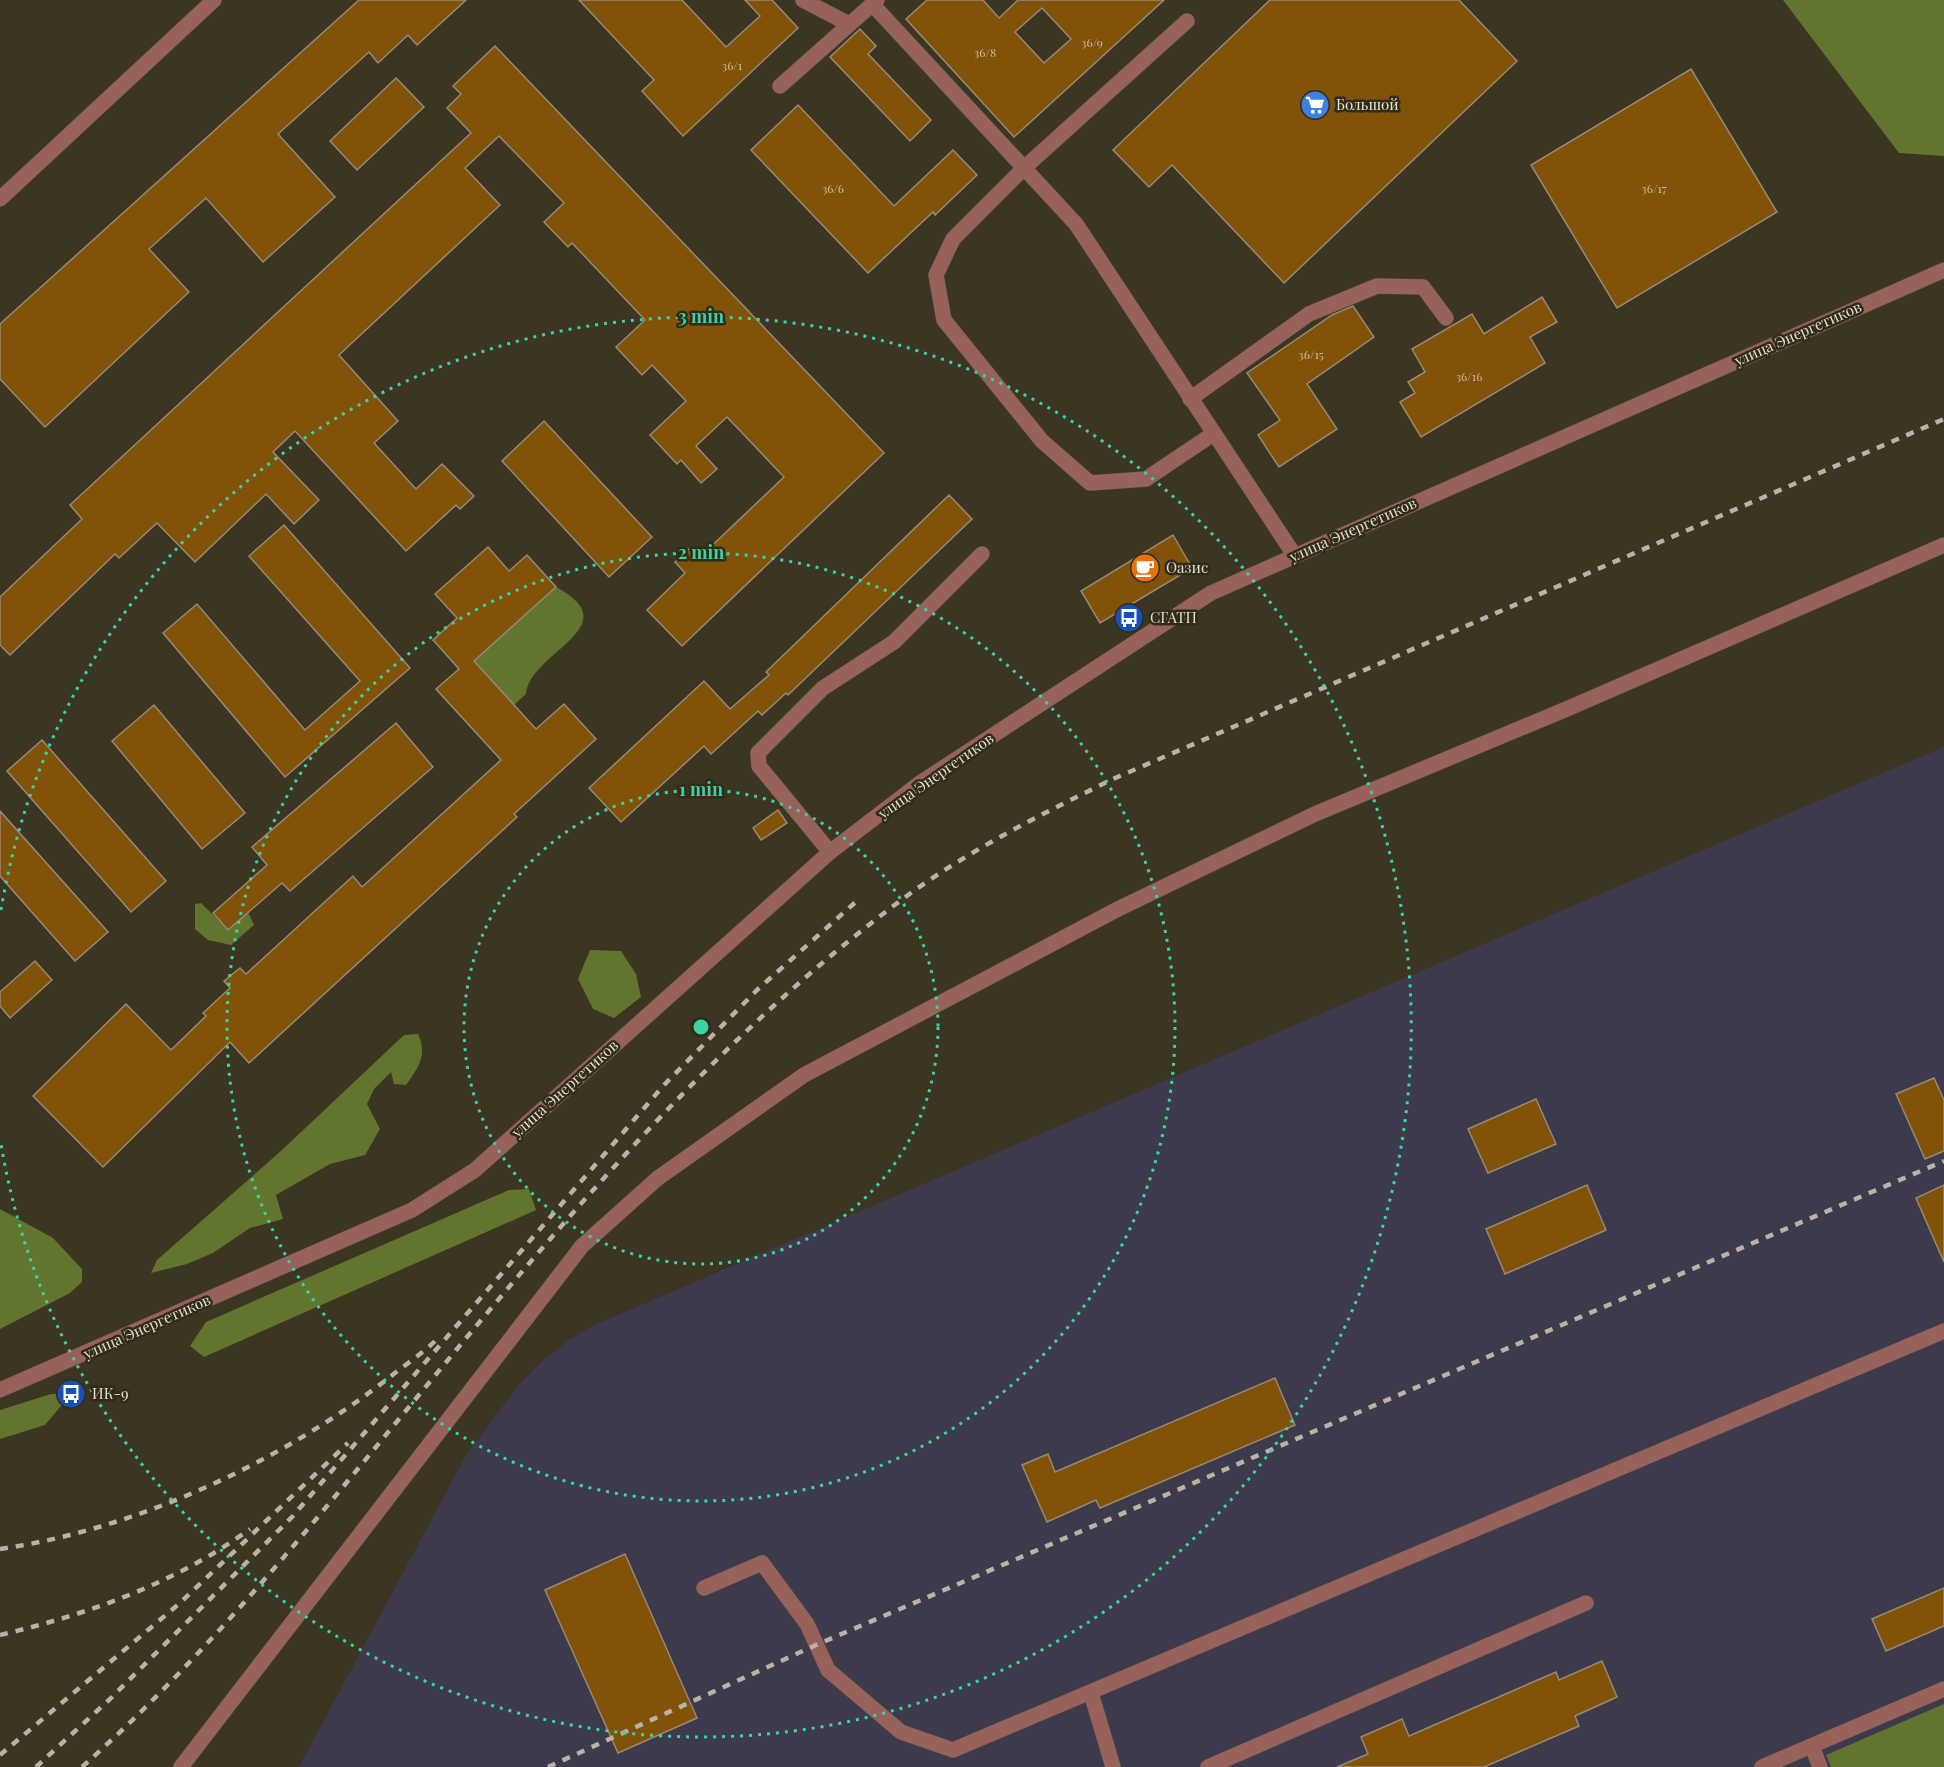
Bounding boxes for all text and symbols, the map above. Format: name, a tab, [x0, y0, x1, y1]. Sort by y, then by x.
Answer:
house number: 36/9	[1081, 34, 1103, 50]
house number: 36/8	[974, 44, 996, 60]
house number: 36/1	[722, 57, 743, 73]
supermarket icon: Большой	[1299, 89, 1331, 121]
place label: Большой	[1336, 94, 1399, 114]
house number: 36/6	[822, 180, 844, 196]
house number: 36/17	[1641, 180, 1667, 196]
street label: улица Энергетиков	[1730, 296, 1864, 371]
text: 3 min	[678, 304, 724, 328]
house number: 36/15	[1298, 346, 1324, 362]
house number: 36/16	[1456, 368, 1482, 384]
street label: улица Энергетиков	[1285, 492, 1419, 567]
text: 2 min	[678, 540, 724, 564]
cafe icon: Оазис	[1129, 552, 1161, 584]
place label: Оазис	[1166, 557, 1208, 577]
bus stop icon: СГАТП	[1113, 602, 1145, 634]
place label: СГАТП	[1150, 607, 1197, 627]
street label: улица Энергетиков	[873, 728, 997, 823]
text: 1 min	[679, 777, 723, 801]
centre of rings	[691, 1017, 711, 1037]
street label: улица Энергетиков	[506, 1035, 622, 1142]
street label: улица Энергетиков	[79, 1289, 213, 1364]
bus stop icon: ИК-9	[55, 1378, 87, 1410]
place label: ИК-9	[92, 1383, 129, 1403]

